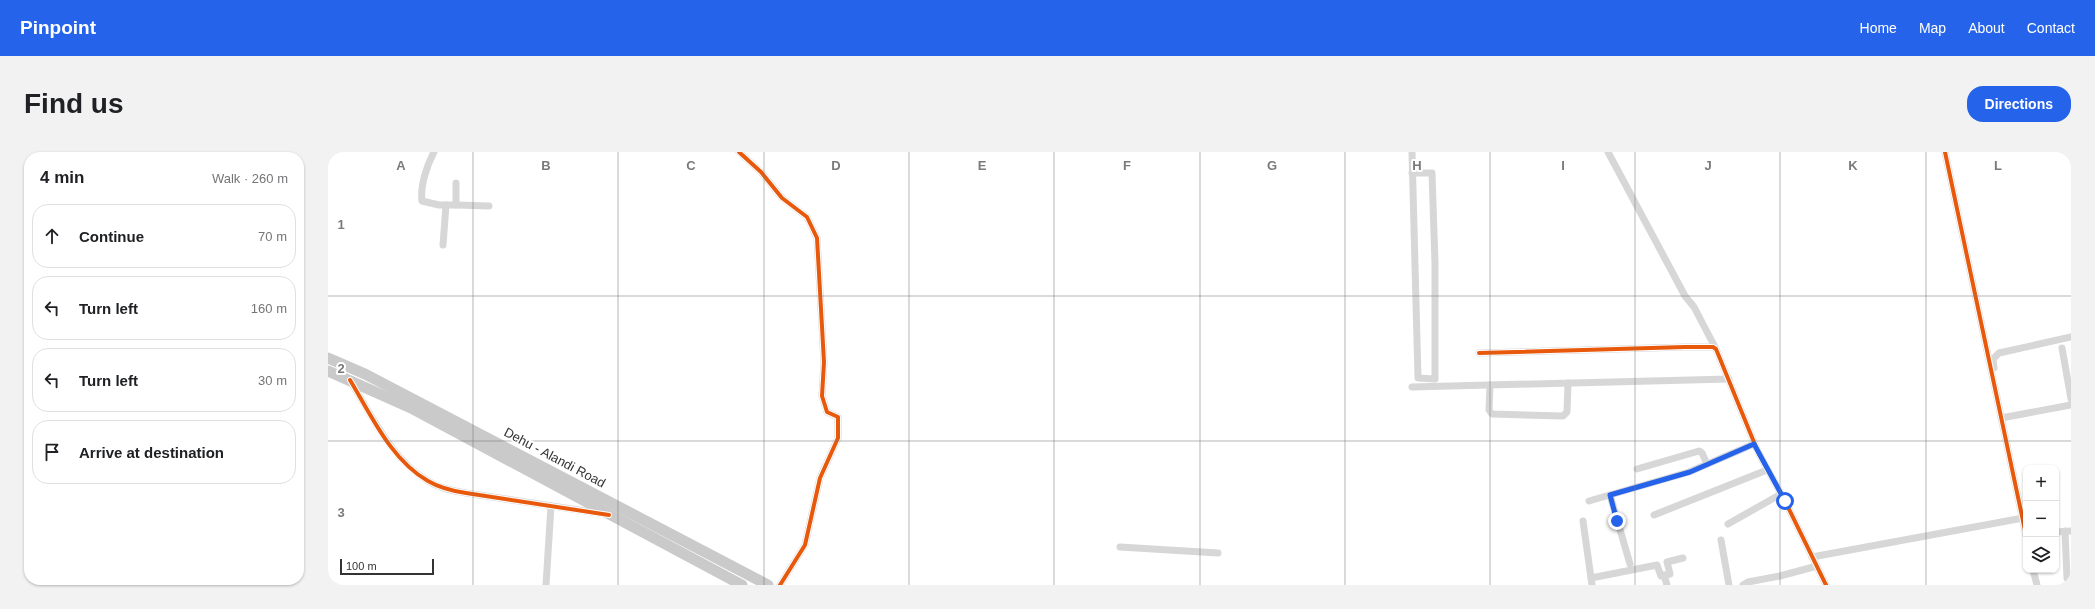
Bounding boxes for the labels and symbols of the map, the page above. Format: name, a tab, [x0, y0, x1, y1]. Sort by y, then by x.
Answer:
text: A	[396, 158, 406, 173]
text: B	[541, 158, 551, 173]
text: C	[686, 158, 696, 173]
text: D	[831, 158, 841, 173]
text: E	[978, 158, 987, 173]
text: F	[1123, 158, 1131, 173]
text: G	[1267, 158, 1277, 173]
text: H	[1412, 158, 1422, 173]
text: I	[1561, 158, 1565, 173]
text: J	[1704, 158, 1712, 173]
text: K	[1848, 158, 1858, 173]
text: L	[1994, 158, 2002, 173]
text: 1	[337, 217, 345, 232]
text: 2	[337, 361, 345, 376]
street label: Dehu - Alandi Road	[501, 424, 608, 491]
route start	[1776, 492, 1794, 510]
text: 3	[337, 505, 345, 520]
route end	[1608, 512, 1626, 530]
scale bar	[340, 557, 434, 576]

